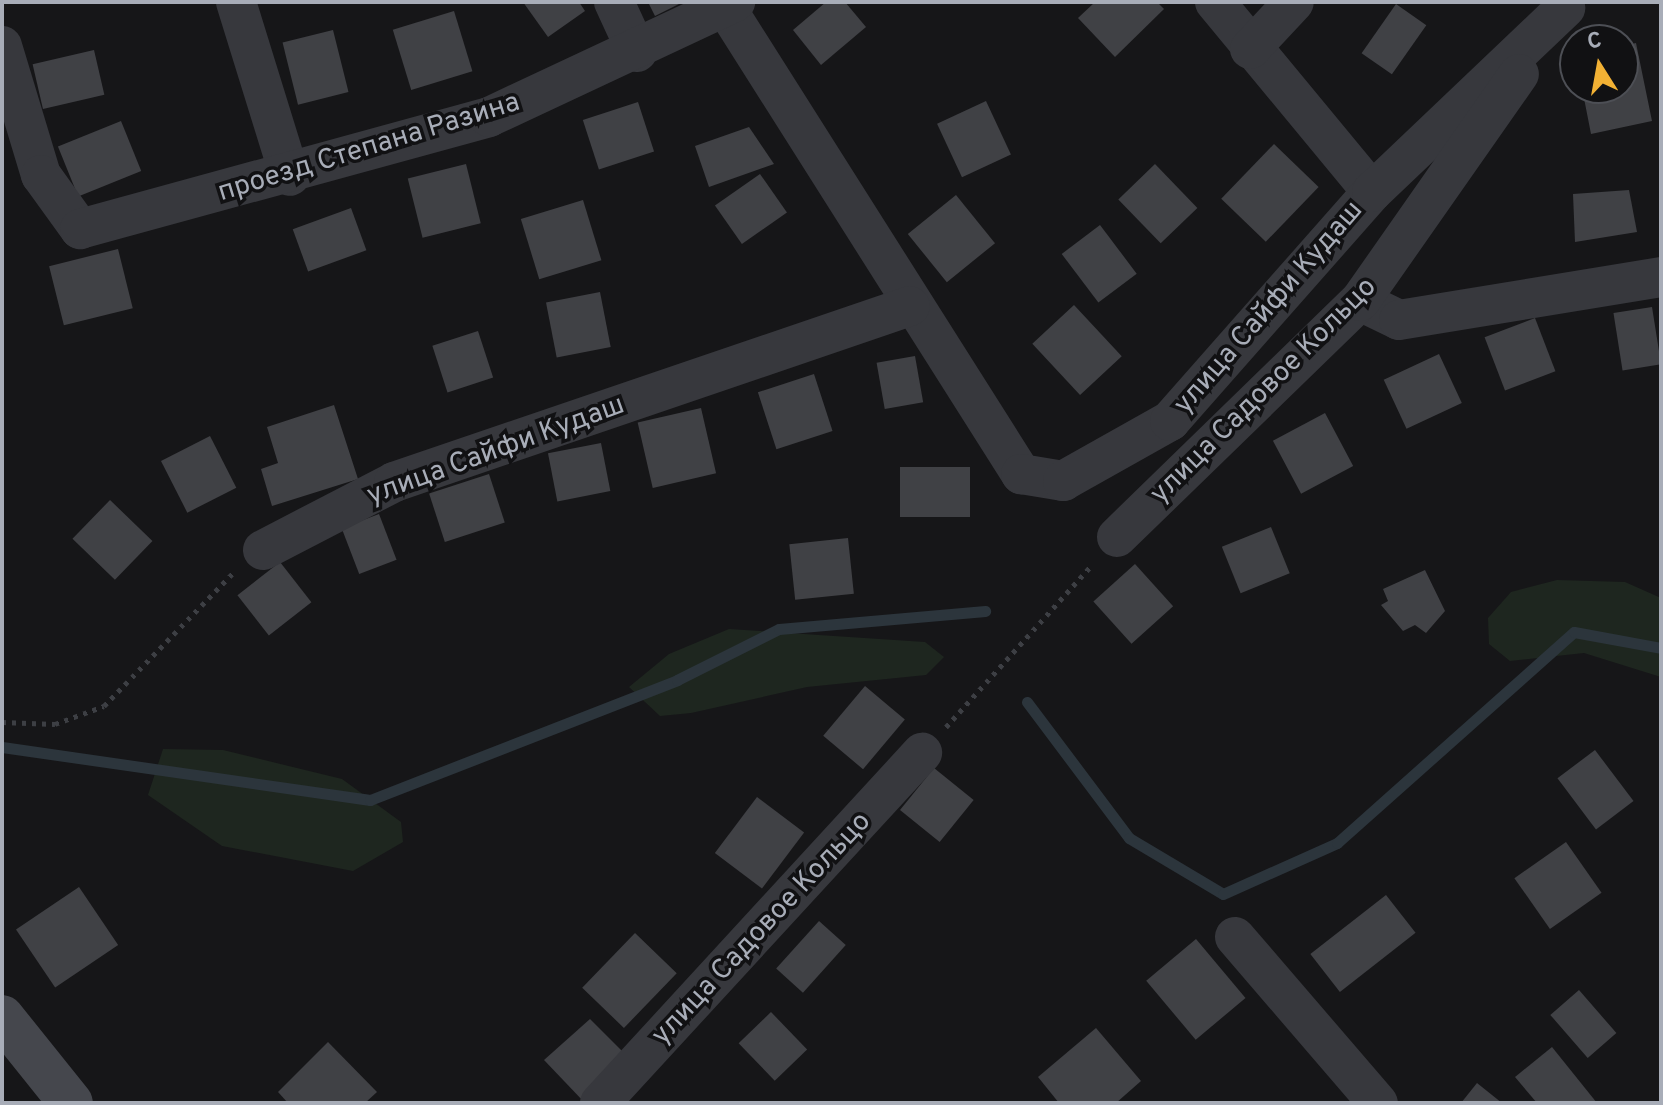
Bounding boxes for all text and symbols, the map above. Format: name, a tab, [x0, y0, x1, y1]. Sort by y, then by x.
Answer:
north arrow	[1559, 24, 1639, 104]
text: С	[1585, 27, 1604, 57]
street label: проезд Степана Разина	[214, 86, 524, 210]
street label: улица Сайфи Кудаш	[1167, 195, 1371, 421]
street label: улица Садовое Кольцо	[1144, 271, 1384, 511]
street label: улица Сайфи Кудаш	[363, 389, 629, 513]
street label: улица Садовое Кольцо	[645, 806, 879, 1052]

